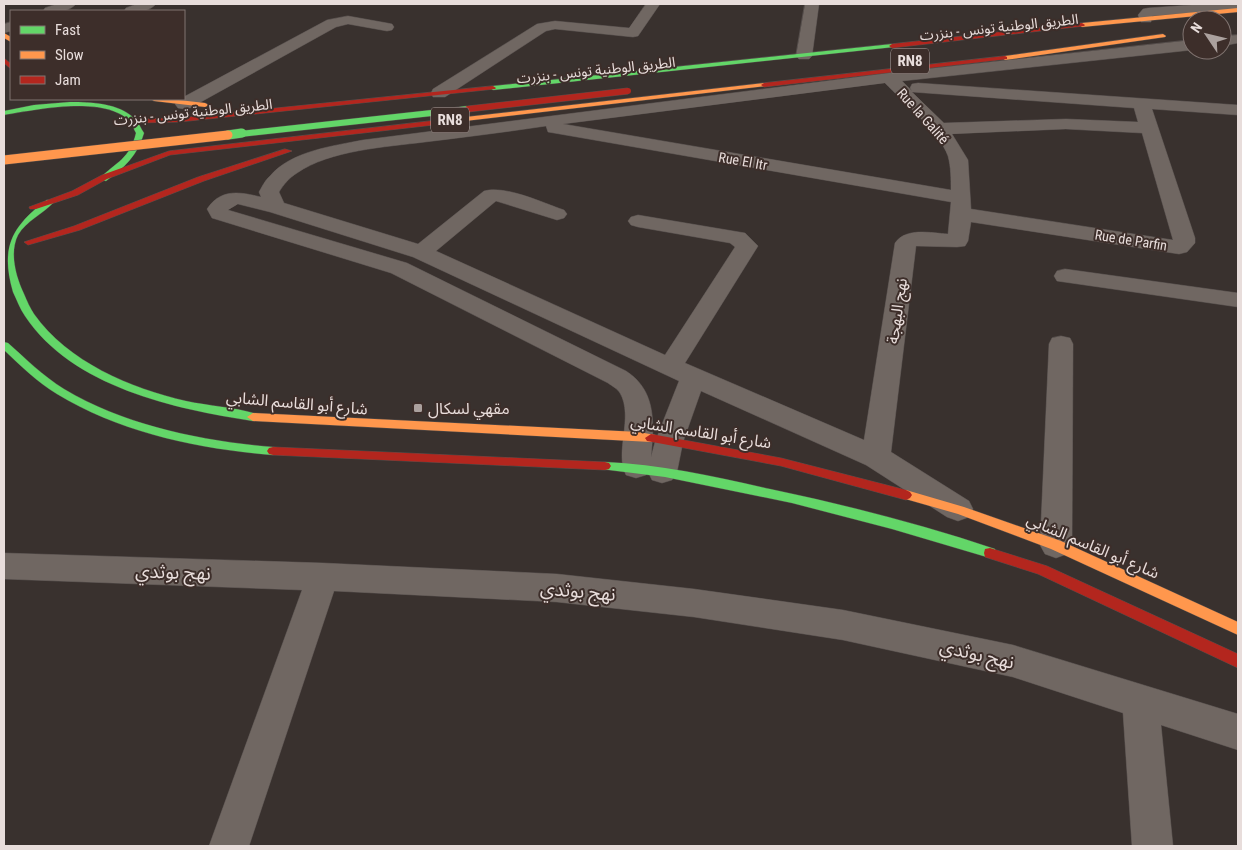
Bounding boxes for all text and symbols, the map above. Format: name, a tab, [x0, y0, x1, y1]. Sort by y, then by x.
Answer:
legend	[10, 10, 185, 100]
north arrow	[1182, 10, 1232, 60]
street label: الطريق الوطنية تونس - بنزرت	[919, 11, 1079, 45]
text: N	[1187, 19, 1205, 36]
text: Fast	[55, 21, 80, 39]
text: Slow	[55, 46, 84, 64]
road number: RN8	[891, 48, 929, 74]
street label: الطريق الوطنية تونس - بنزرت	[516, 54, 676, 88]
text: Jam	[55, 71, 81, 89]
street label: Rue la Galité	[894, 85, 952, 147]
street label: الطريق الوطنية تونس - بنزرت	[113, 96, 273, 130]
road number: RN8	[431, 108, 469, 132]
street label: Rue El Itr	[717, 149, 769, 173]
street label: Rue de Parfin	[1094, 226, 1168, 254]
street label: نهج البهجة	[883, 277, 914, 345]
street label: شارع أبو القاسم الشابي	[225, 387, 369, 422]
place label: مقهي لسكال	[428, 399, 510, 420]
marker: مقهي لسكال	[412, 402, 424, 414]
street label: شارع أبو القاسم الشابي	[629, 411, 773, 455]
street label: شارع أبو القاسم الشابي	[1023, 509, 1162, 585]
street label: نهج بوثدي	[135, 559, 211, 588]
street label: نهج بوثدي	[539, 576, 617, 609]
street label: نهج بوثدي	[937, 634, 1016, 677]

